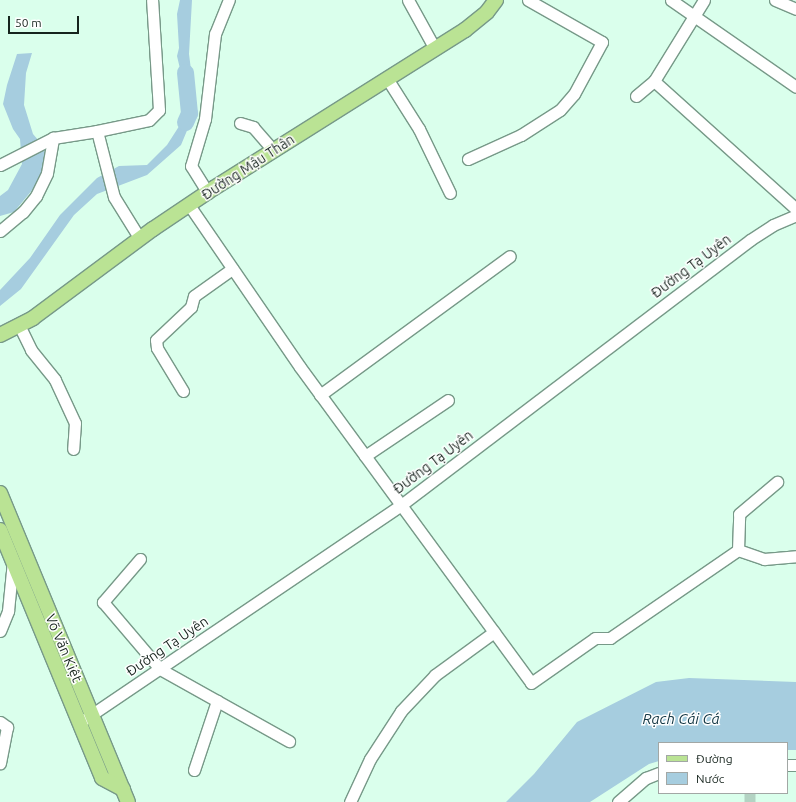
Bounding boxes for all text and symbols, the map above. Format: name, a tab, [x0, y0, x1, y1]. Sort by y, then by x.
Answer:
scale bar	[10, 8, 81, 34]
text: 50 m	[15, 16, 42, 29]
street label: Đường Mậu Thân	[198, 131, 298, 203]
street label: Đường Tạ Uyên	[648, 231, 734, 301]
street label: Đường Tạ Uyên	[390, 427, 476, 497]
street label: Võ Văn Kiệt	[42, 611, 86, 685]
street label: Đường Tạ Uyên	[123, 612, 211, 680]
water label: Rạch Cái Cá	[642, 710, 720, 728]
legend	[658, 742, 788, 794]
text: Đường	[696, 752, 733, 765]
text: Nước	[696, 772, 724, 785]

